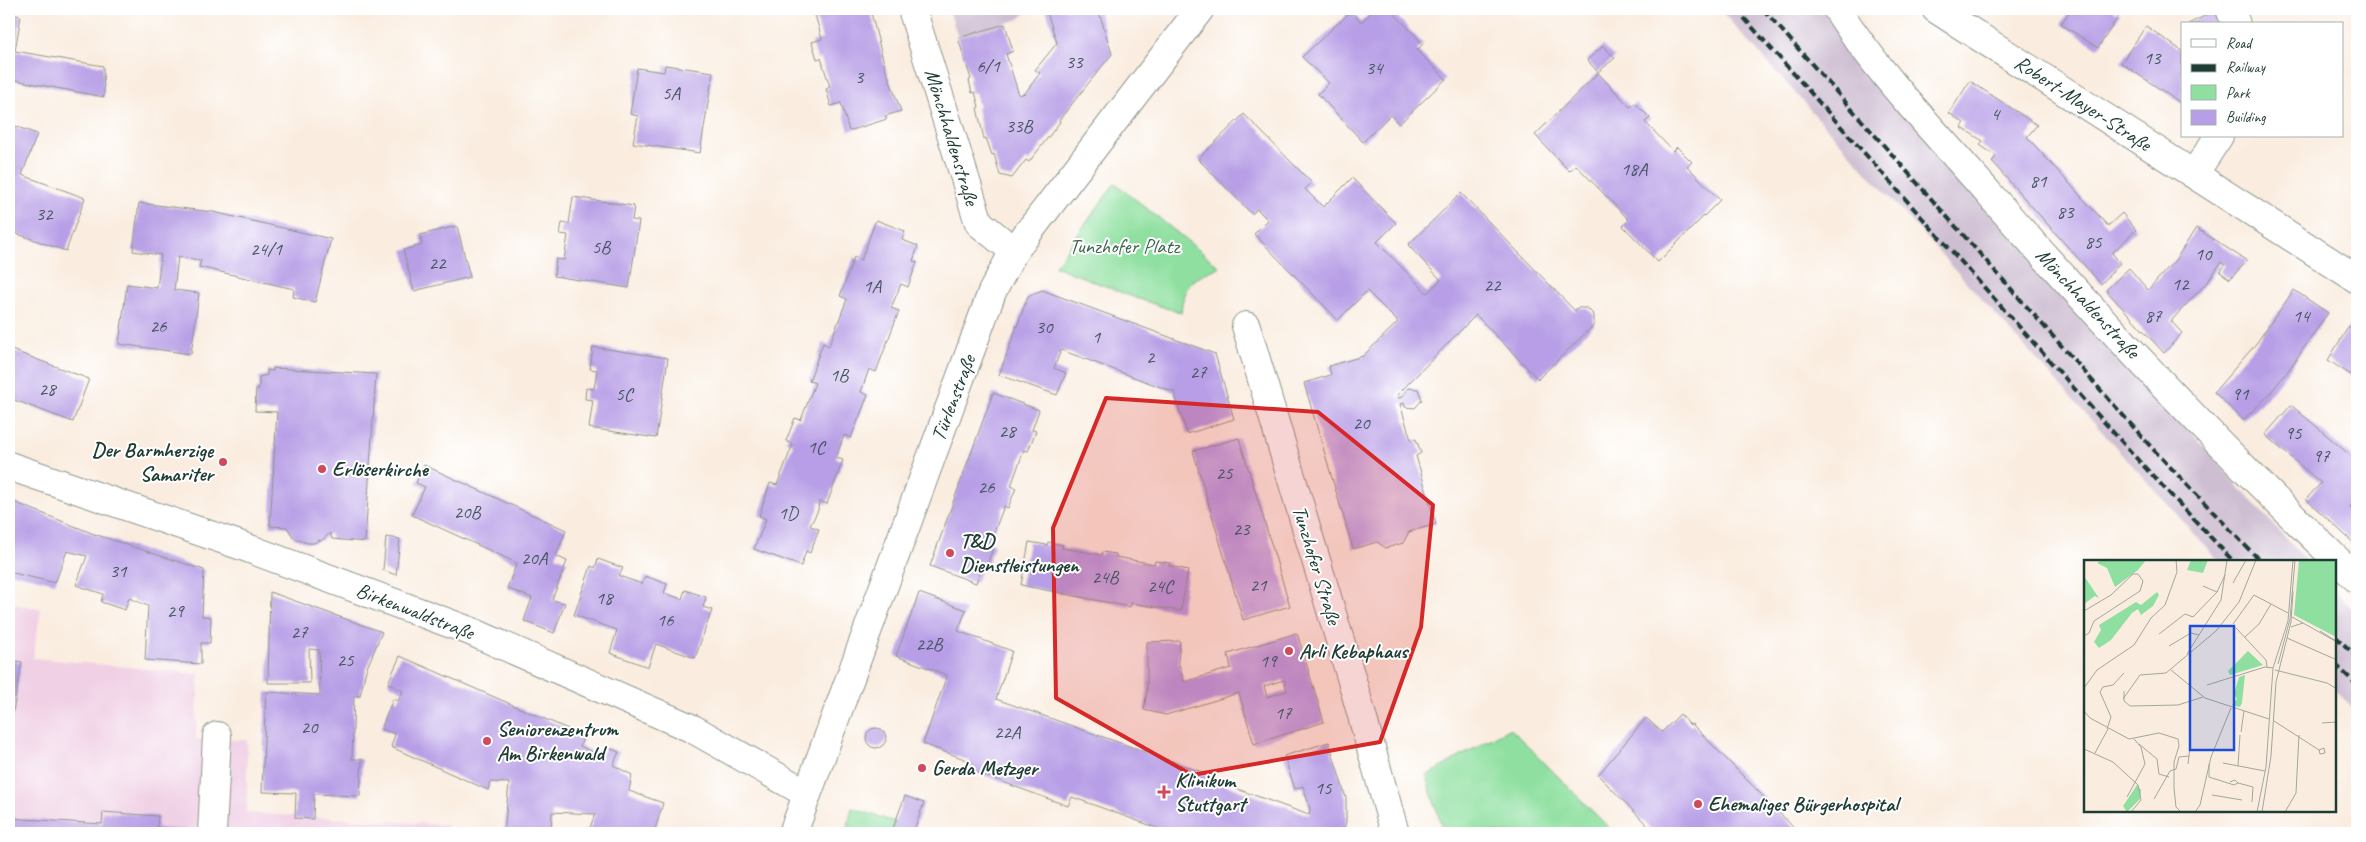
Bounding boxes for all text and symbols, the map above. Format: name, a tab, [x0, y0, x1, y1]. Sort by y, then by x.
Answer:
legend	[2181, 22, 2344, 138]
text: Road	[2226, 34, 2253, 53]
house number: 13	[2143, 46, 2162, 70]
street label: Robert-Mayer-Straße	[2010, 49, 2158, 158]
house number: 33	[1065, 50, 1084, 74]
house number: 6/1	[976, 54, 1001, 78]
house number: 34	[1365, 56, 1385, 80]
text: Railway	[2226, 58, 2267, 77]
house number: 3	[855, 65, 865, 89]
street label: Mönchhaldenstraße	[919, 66, 986, 210]
house number: 5A	[662, 81, 682, 105]
text: Park	[2226, 84, 2251, 103]
house number: 4	[1991, 102, 2002, 126]
text: Building	[2226, 108, 2266, 127]
house number: 33B	[1006, 114, 1034, 138]
house number: 18A	[1621, 157, 1649, 181]
house number: 81	[2029, 169, 2048, 193]
house number: 83	[2056, 200, 2075, 224]
house number: 32	[35, 202, 54, 226]
house number: 85	[2084, 230, 2103, 254]
park label: Tunzhofer Platz	[1069, 233, 1181, 259]
house number: 5B	[592, 235, 611, 259]
house number: 24/1	[250, 237, 283, 261]
street label: Mönchhaldenstraße	[2030, 242, 2147, 365]
house number: 10	[2194, 242, 2213, 266]
house number: 22	[428, 251, 447, 275]
house number: 12	[2171, 272, 2190, 296]
house number: 22	[1483, 273, 1502, 297]
house number: 1A	[863, 274, 883, 298]
house number: 87	[2144, 304, 2163, 328]
house number: 14	[2292, 304, 2312, 328]
house number: 26	[149, 314, 168, 338]
house number: 30	[1035, 315, 1054, 339]
house number: 1	[1092, 325, 1102, 349]
house number: 2	[1146, 345, 1156, 369]
street label: Türlenstraße	[925, 349, 982, 445]
house number: 27	[1189, 360, 1208, 384]
house number: 1B	[830, 363, 849, 387]
house number: 28	[38, 377, 58, 401]
house number: 5C	[615, 382, 635, 406]
house number: 91	[2231, 382, 2250, 406]
house number: 20	[1352, 411, 1371, 435]
house number: 28	[998, 419, 1018, 443]
house number: 95	[2284, 421, 2303, 445]
house number: 1C	[807, 435, 827, 459]
place label: Der Barmherzige Samariter	[92, 437, 215, 487]
house number: 97	[2312, 444, 2331, 468]
marker: Der Barmherzige Samariter	[217, 456, 229, 468]
place label: Erlöserkirche	[332, 456, 430, 482]
house number: 25	[1215, 461, 1234, 485]
marker: Erlöserkirche	[316, 463, 328, 475]
house number: 26	[977, 475, 996, 499]
house number: 20B	[454, 500, 482, 524]
house number: 1D	[778, 501, 800, 525]
street label: Tunzhofer Straße	[1287, 502, 1348, 630]
house number: 23	[1232, 517, 1251, 541]
place label: T&D Dienstleistungen	[960, 528, 1080, 578]
house number: 20A	[521, 546, 549, 570]
marker: T&D Dienstleistungen	[944, 547, 956, 559]
house number: 31	[109, 559, 128, 583]
inset map	[2084, 560, 2336, 812]
house number: 24B	[1092, 565, 1120, 589]
house number: 21	[1249, 573, 1268, 597]
house number: 24C	[1147, 574, 1175, 598]
street label: Birkenwaldstraße	[353, 577, 480, 646]
house number: 18	[595, 586, 615, 610]
house number: 29	[166, 599, 185, 623]
house number: 16	[656, 608, 675, 632]
house number: 27	[290, 620, 309, 644]
house number: 22B	[916, 632, 944, 656]
place label: Arli Kebaphaus	[1299, 638, 1410, 664]
marker: Arli Kebaphaus	[1283, 645, 1295, 657]
house number: 25	[336, 648, 355, 672]
house number: 19	[1259, 649, 1278, 673]
house number: 17	[1274, 701, 1293, 725]
house number: 20	[300, 715, 319, 739]
place label: Seniorenzentrum Am Birkenwald	[497, 716, 619, 766]
house number: 22A	[994, 720, 1022, 744]
marker: Seniorenzentrum Am Birkenwald	[481, 735, 493, 747]
place label: Gerda Metzger	[932, 755, 1040, 781]
marker: Gerda Metzger	[916, 762, 928, 774]
place label: Klinikum Stuttgart	[1175, 767, 1248, 817]
house number: 15	[1314, 776, 1333, 800]
marker: Klinikum Stuttgart	[1157, 785, 1171, 799]
place label: Ehemaliges Bürgerhospital	[1708, 791, 1902, 817]
marker: Ehemaliges Bürgerhospital	[1692, 798, 1704, 810]

